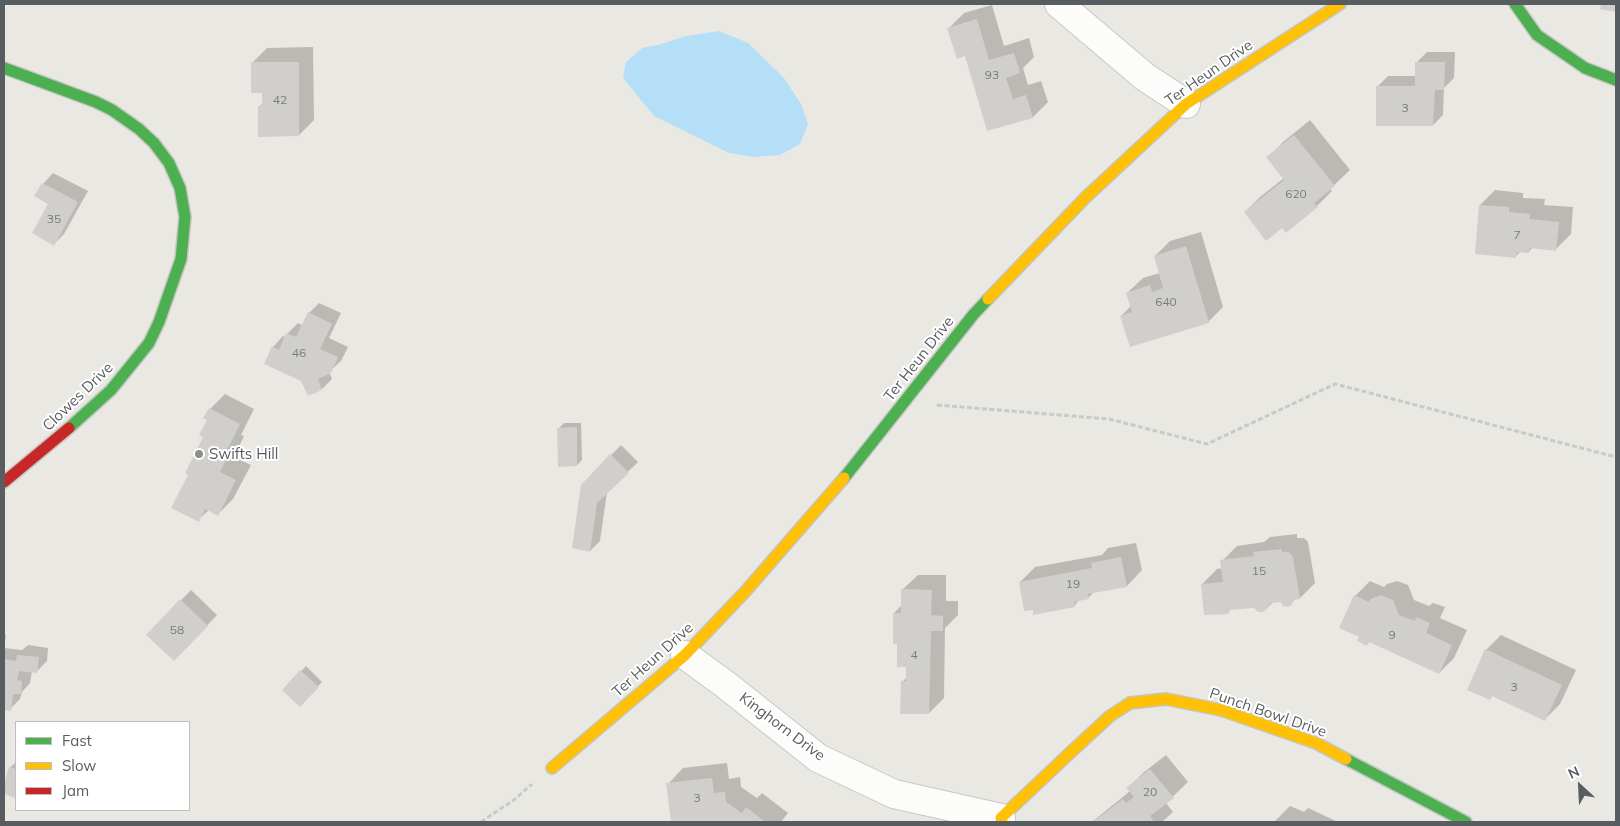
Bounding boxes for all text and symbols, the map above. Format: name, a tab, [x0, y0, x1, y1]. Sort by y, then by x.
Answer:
street label: Ter Heun Drive	[1162, 36, 1256, 110]
house number: 93	[985, 68, 999, 82]
house number: 42	[273, 93, 287, 107]
house number: 3	[1401, 101, 1409, 115]
house number: 620	[1285, 187, 1307, 201]
house number: 35	[47, 212, 61, 226]
house number: 7	[1513, 228, 1521, 242]
house number: 640	[1155, 295, 1177, 309]
street label: Ter Heun Drive	[880, 313, 958, 405]
house number: 46	[292, 346, 306, 360]
street label: Clowes Drive	[39, 359, 117, 435]
place label: Swifts Hill	[209, 445, 278, 463]
marker: Swifts Hill	[193, 448, 205, 460]
house number: 15	[1252, 564, 1266, 578]
house number: 19	[1066, 577, 1080, 591]
street label: Ter Heun Drive	[609, 619, 697, 701]
house number: 58	[170, 623, 184, 637]
house number: 9	[1388, 628, 1396, 642]
house number: 4	[910, 648, 918, 662]
house number: 3	[1510, 680, 1518, 694]
street label: Punch Bowl Drive	[1207, 685, 1329, 741]
street label: Kinghorn Drive	[736, 689, 828, 765]
legend	[15, 721, 190, 811]
text: Fast	[62, 731, 92, 750]
text: Slow	[62, 756, 96, 775]
north arrow	[1555, 761, 1605, 811]
text: N	[1565, 762, 1582, 783]
text: Jam	[62, 781, 89, 800]
house number: 20	[1143, 785, 1157, 799]
house number: 3	[693, 791, 701, 805]

